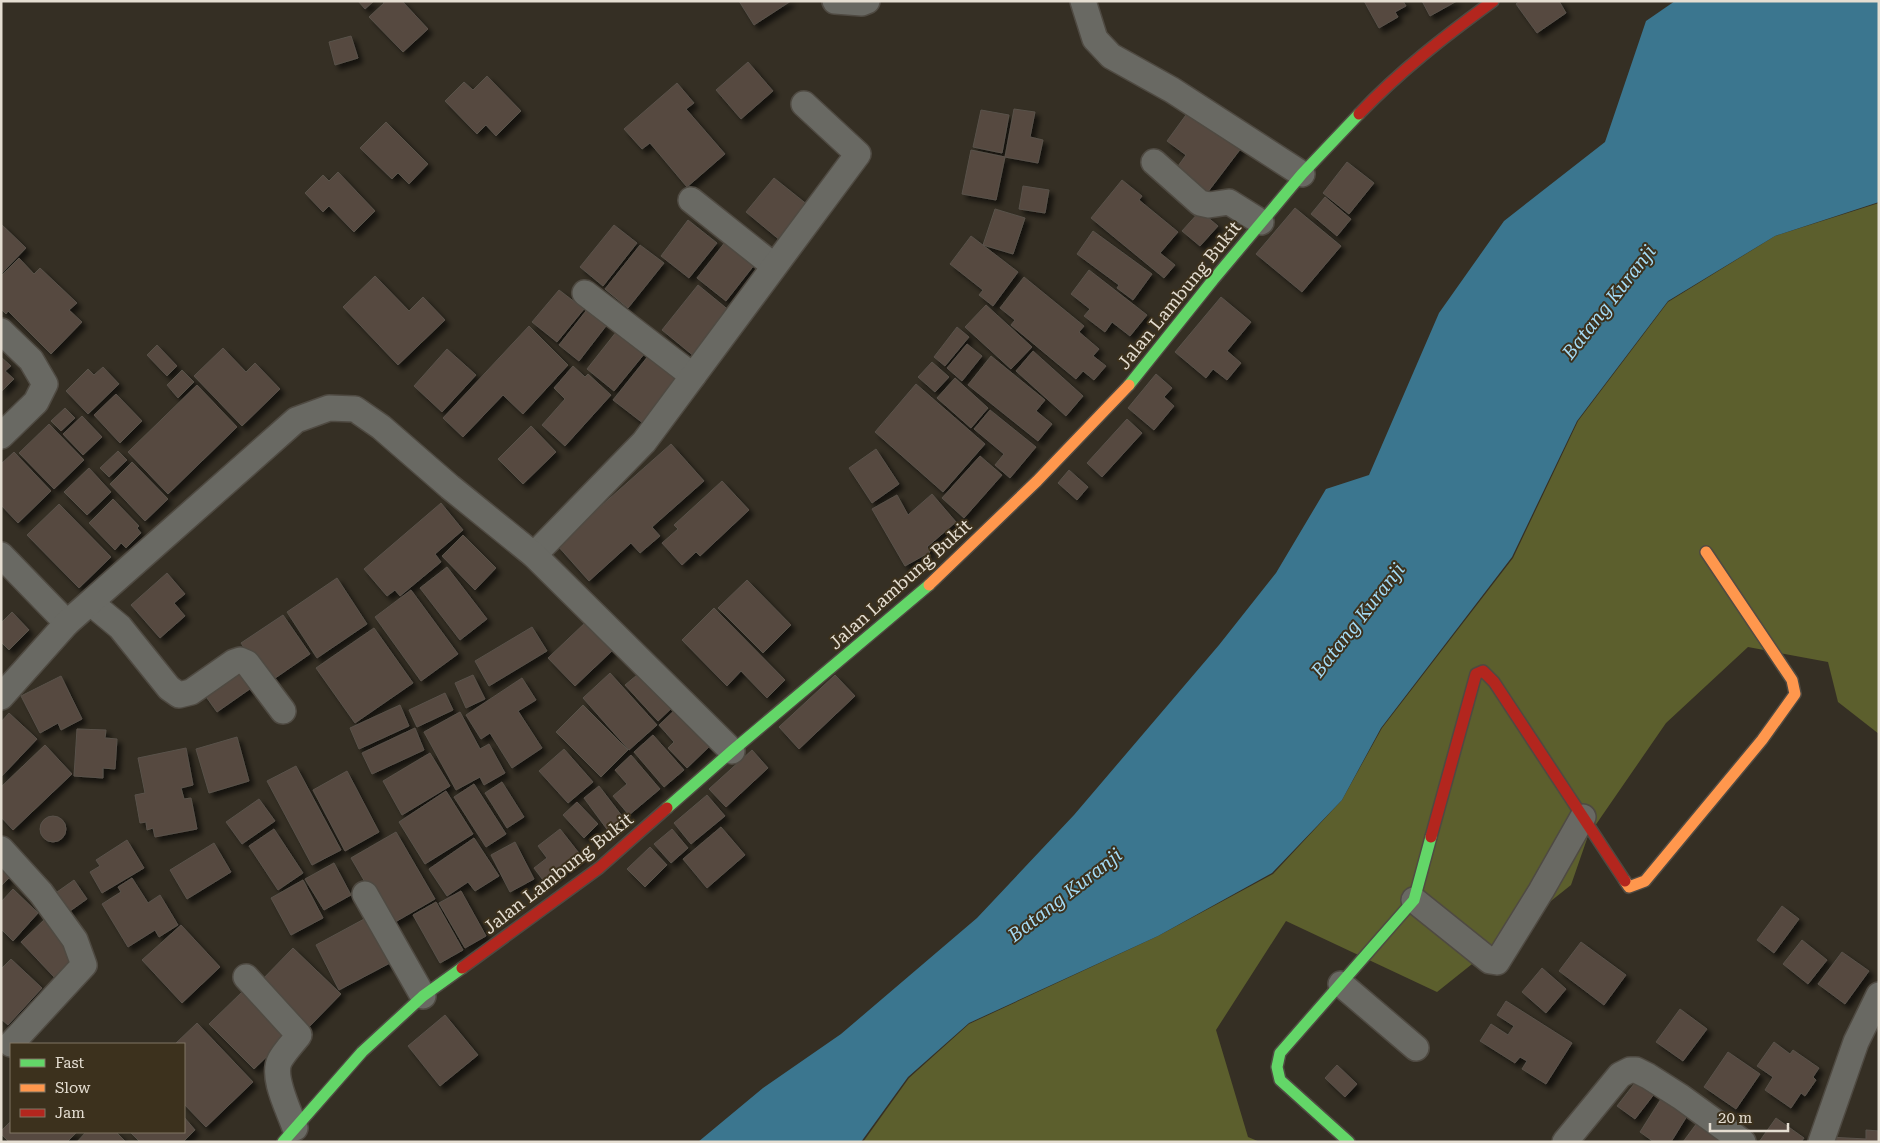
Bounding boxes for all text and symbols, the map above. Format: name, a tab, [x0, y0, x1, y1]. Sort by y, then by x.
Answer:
street label: Jalan Lambung Bukit	[1113, 217, 1245, 373]
water label: Batang Kuranji	[1557, 240, 1661, 364]
street label: Jalan Lambung Bukit	[824, 514, 976, 653]
water label: Batang Kuranji	[1306, 558, 1410, 682]
street label: Jalan Lambung Bukit	[479, 808, 637, 938]
water label: Batang Kuranji	[1003, 843, 1127, 947]
legend	[10, 1043, 185, 1133]
text: Fast	[55, 1054, 85, 1072]
text: Slow	[55, 1079, 91, 1097]
scale bar	[1710, 1100, 1788, 1132]
text: Jam	[55, 1104, 85, 1122]
text: 20 m	[1718, 1109, 1753, 1127]

